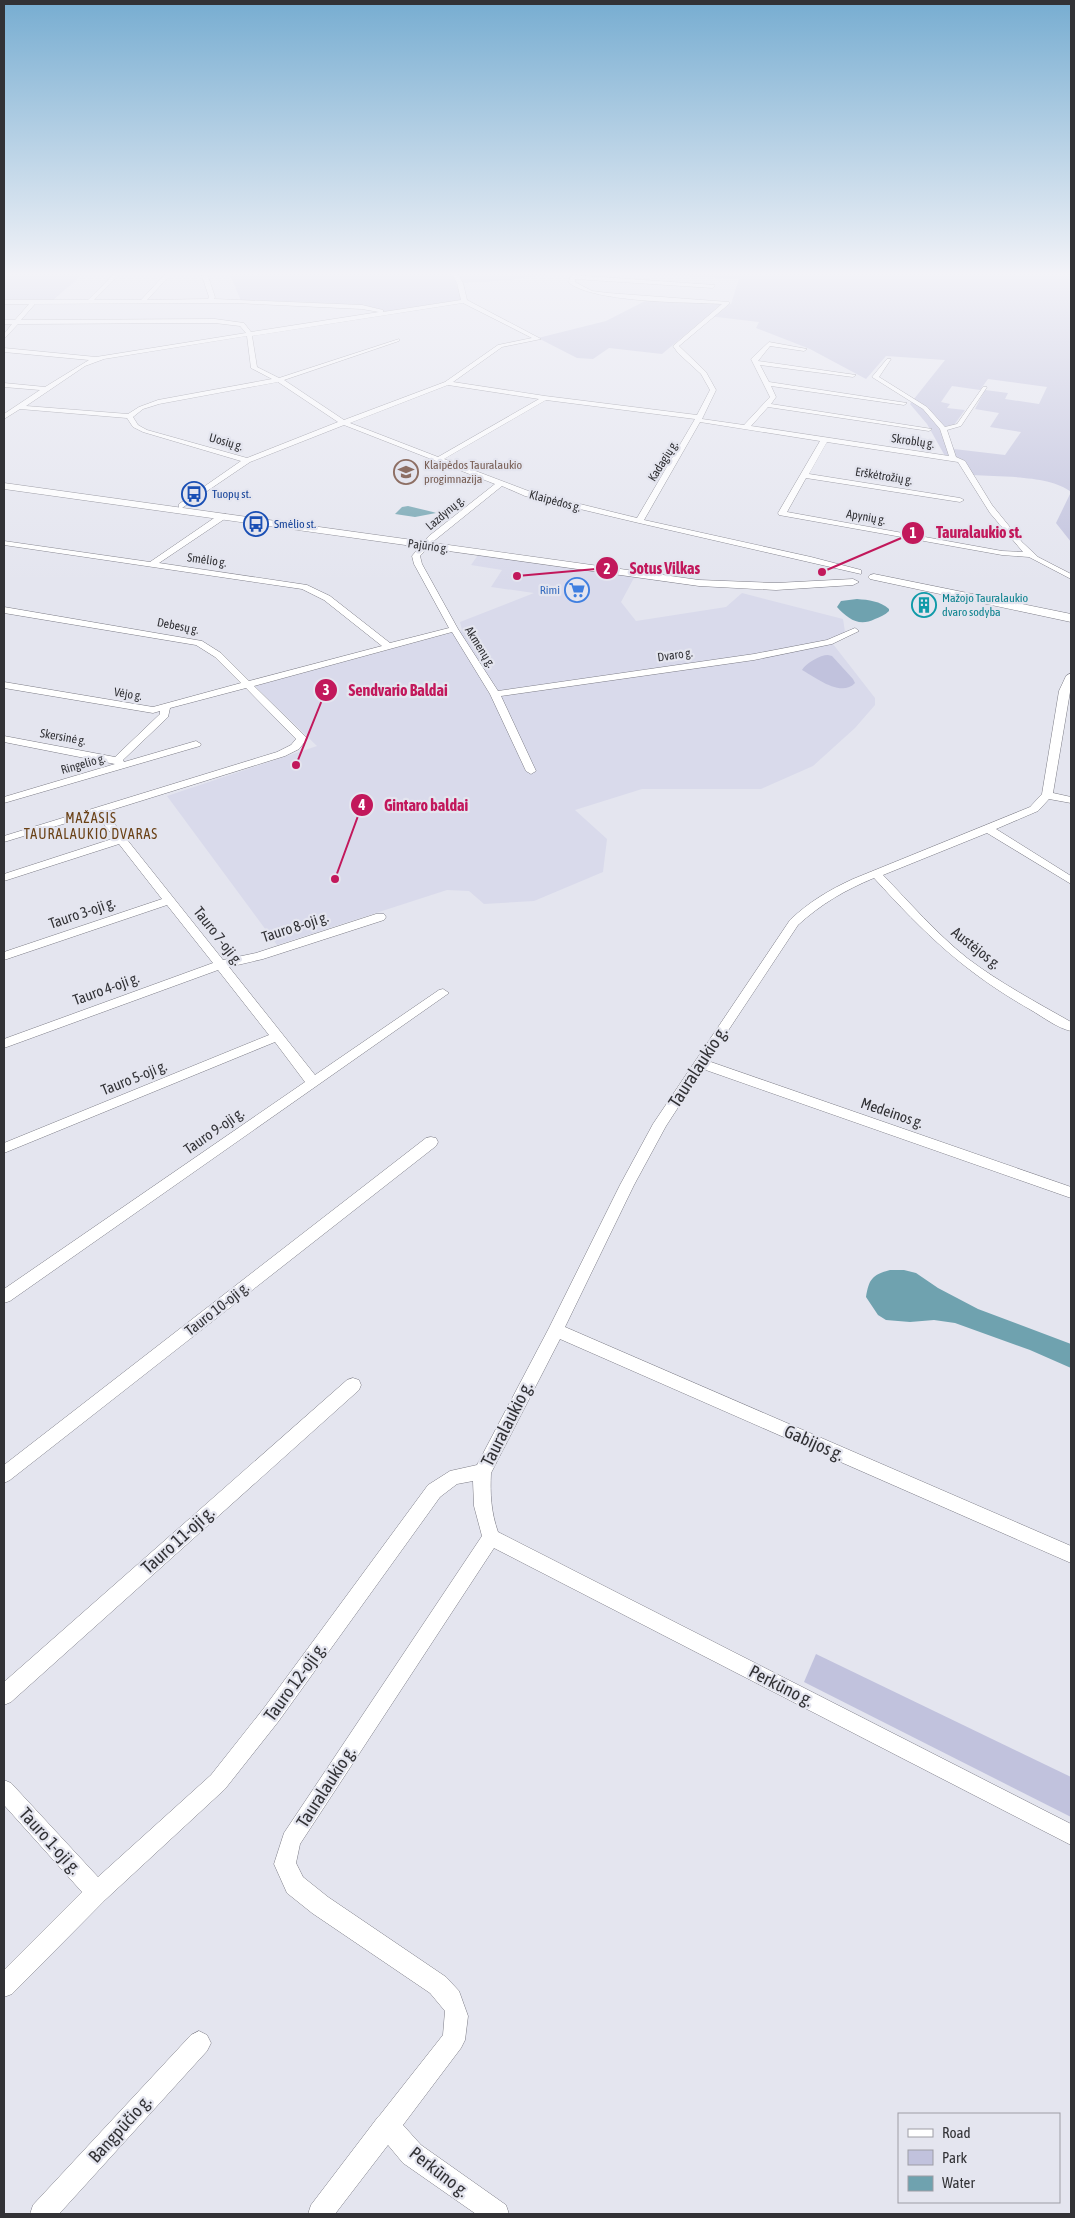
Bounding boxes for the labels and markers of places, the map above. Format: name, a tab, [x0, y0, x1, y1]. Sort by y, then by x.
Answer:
place label: Klaipėdos Tauralaukio progimnazija	[424, 458, 523, 486]
school or university icon: Klaipėdos Tauralaukio progimnazija	[393, 459, 419, 485]
bus stop icon: Tuopų st.	[181, 481, 207, 507]
place label: Tuopų st.	[212, 487, 251, 501]
bus stop icon: Smėlio st.	[243, 511, 269, 537]
place label: Smėlio st.	[274, 517, 316, 531]
callout: Tauralaukio st.	[901, 517, 1031, 548]
callout: Sotus Vilkas	[595, 553, 710, 584]
supermarket icon: Rimi	[564, 577, 590, 603]
place label: Rimi	[540, 583, 560, 597]
place label: Mažojo Tauralaukio dvaro sodyba	[942, 591, 1028, 619]
building icon: Mažojo Tauralaukio dvaro sodyba	[911, 592, 937, 618]
callout: Sendvario Baldai	[314, 675, 458, 706]
callout: Gintaro baldai	[349, 790, 479, 821]

